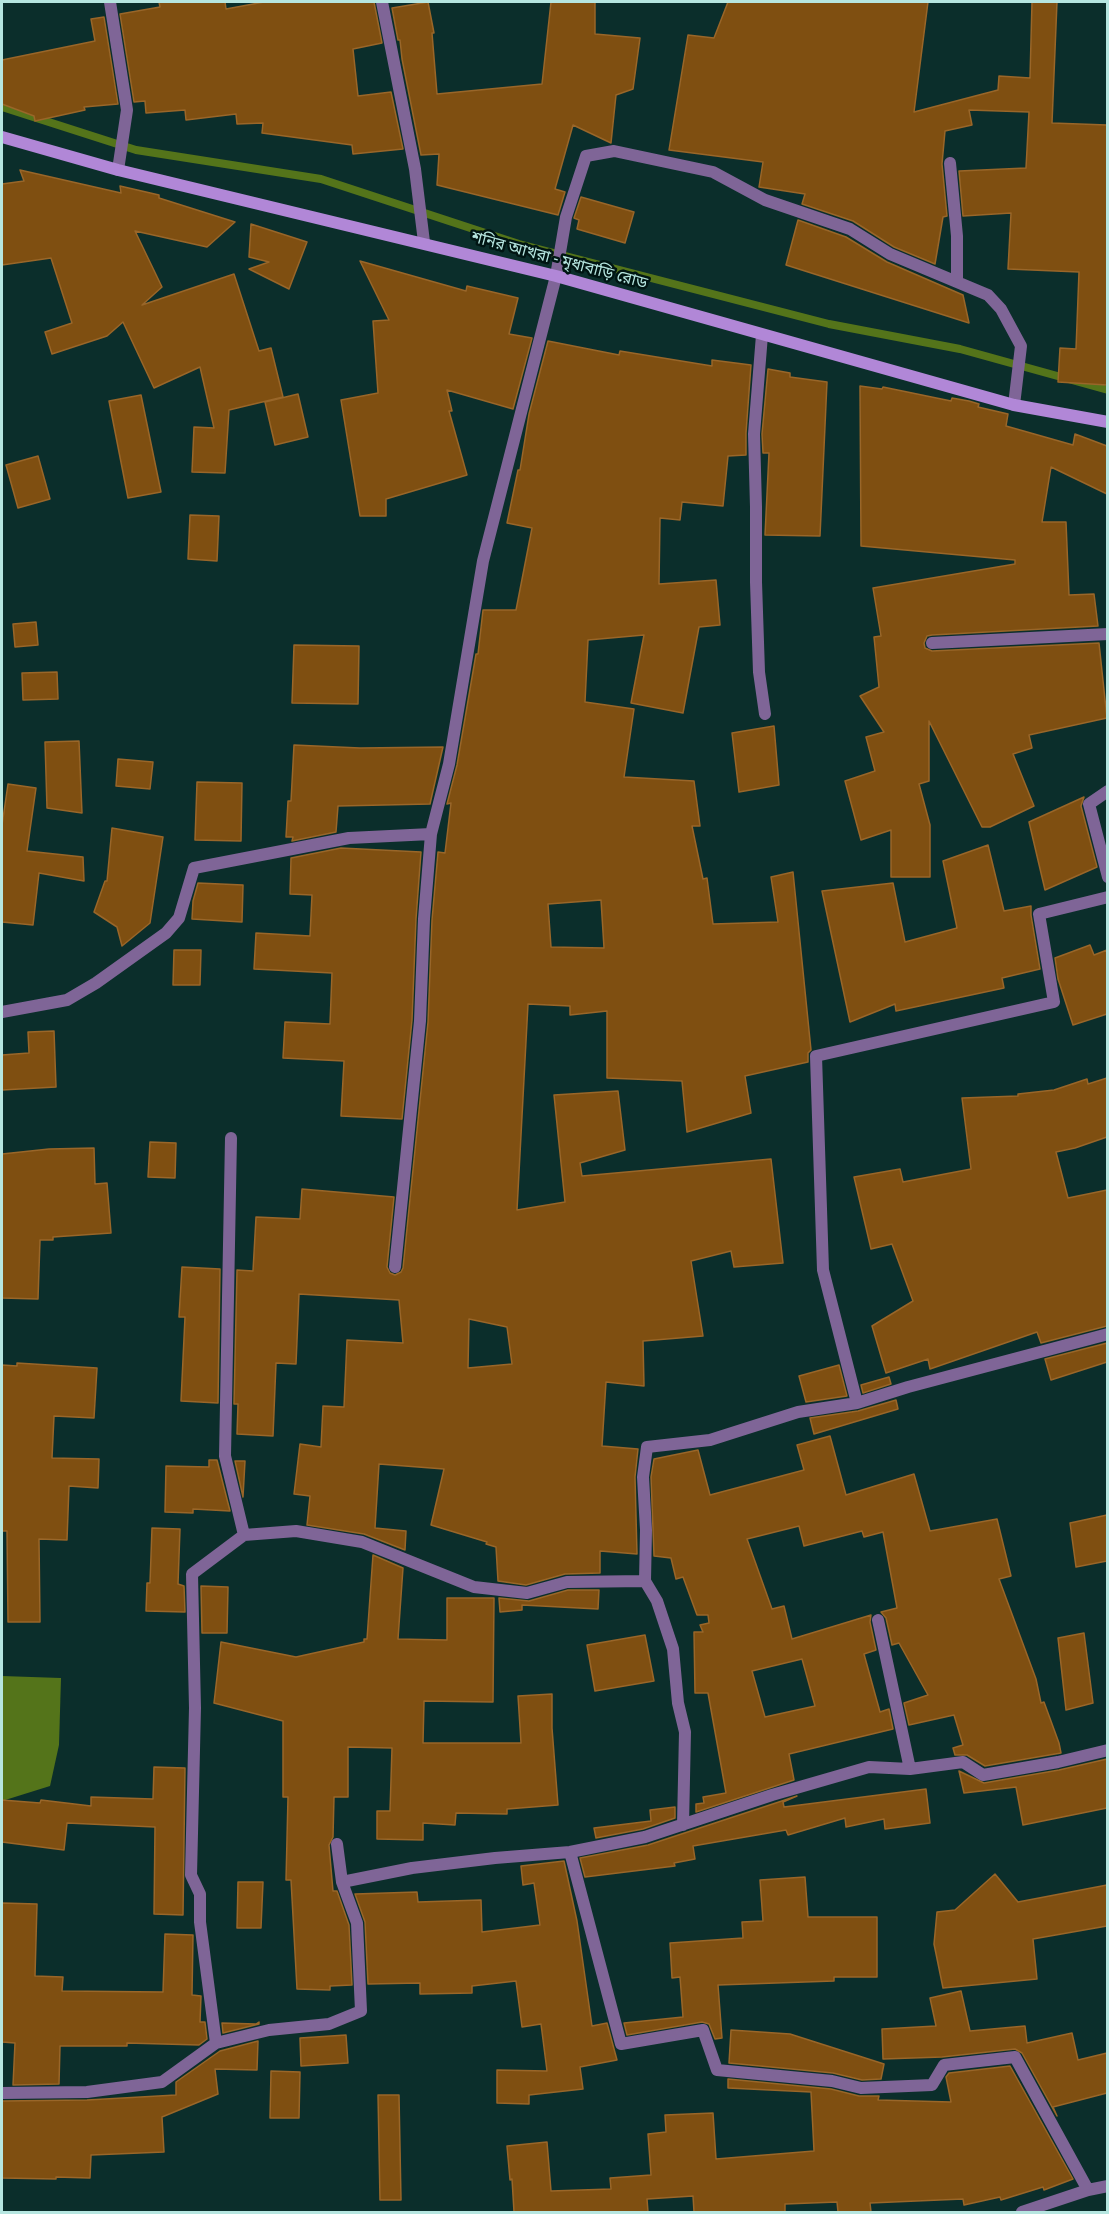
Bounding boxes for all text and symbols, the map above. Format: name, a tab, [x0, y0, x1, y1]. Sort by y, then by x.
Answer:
street label: শনির আখরা - মৃধাবাড়ি রোড	[469, 228, 649, 294]

